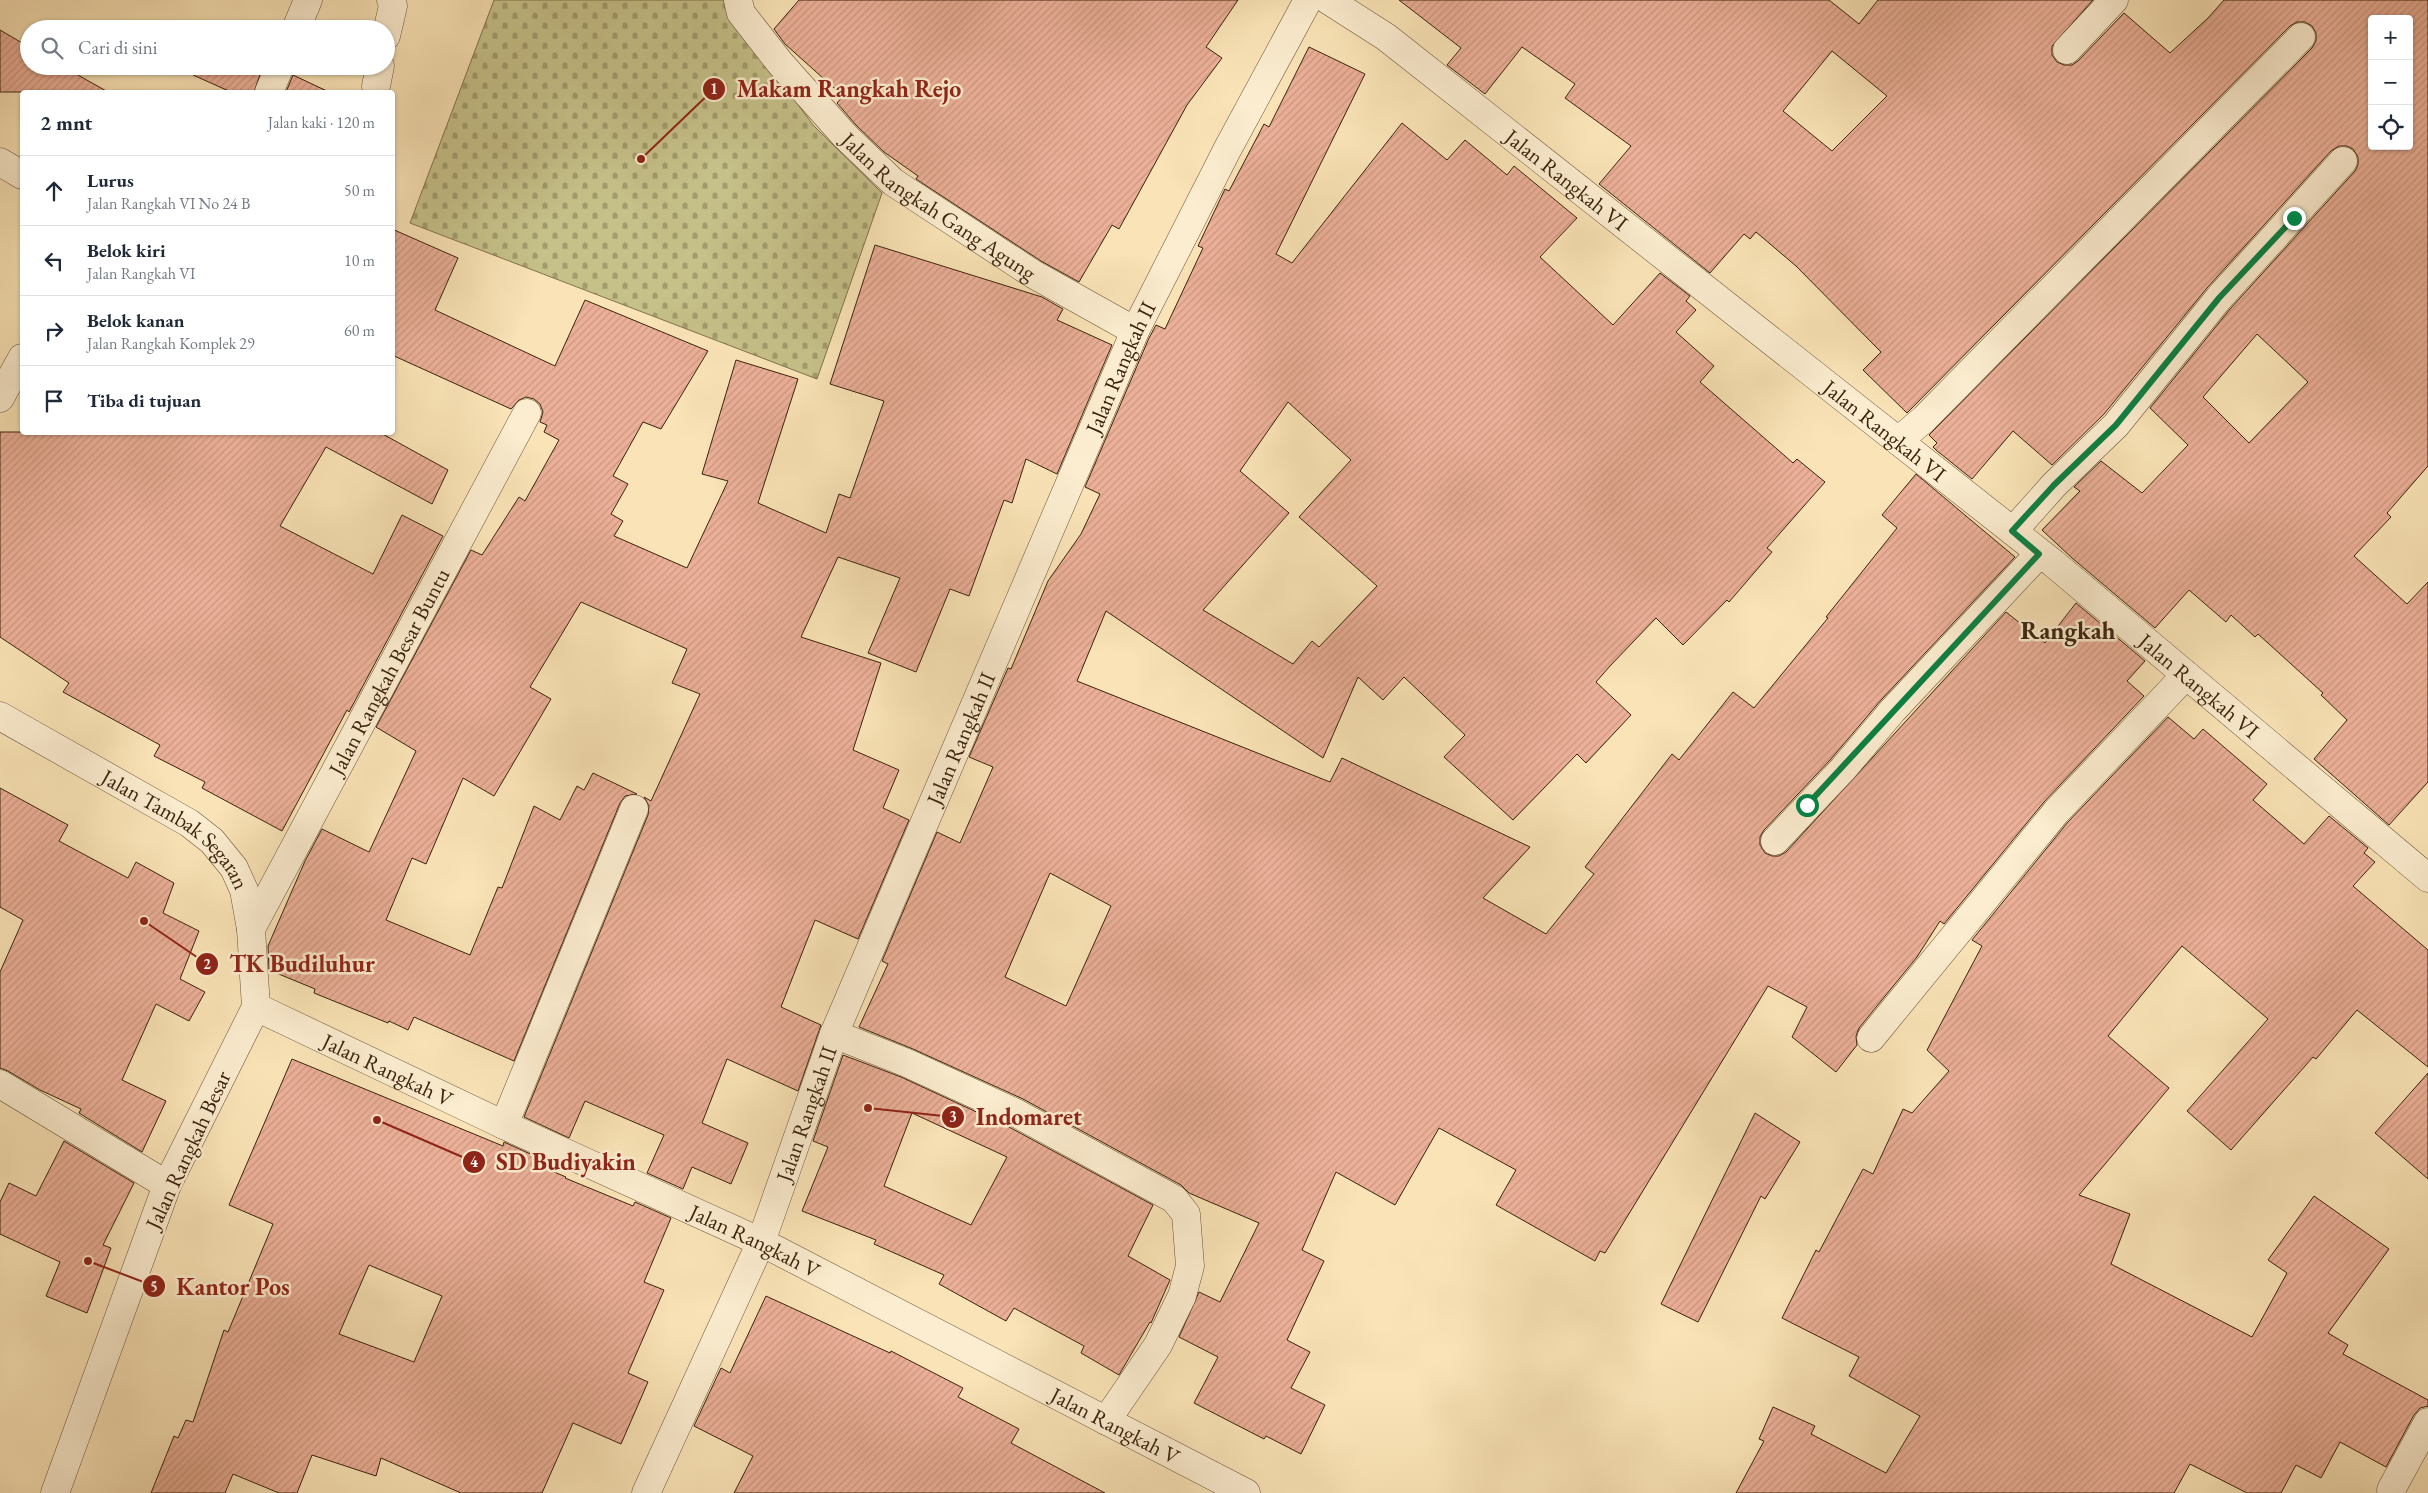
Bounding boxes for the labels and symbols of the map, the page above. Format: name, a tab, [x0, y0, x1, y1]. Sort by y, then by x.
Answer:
callout: Makam Rangkah Rejo	[702, 69, 971, 108]
text: Makam Rangkah Rejo	[737, 73, 961, 105]
text: 1	[710, 79, 718, 98]
street label: Jalan Rangkah VI	[1498, 121, 1635, 237]
street label: Jalan Rangkah Gang Agung	[834, 124, 1042, 287]
route end	[2283, 207, 2306, 230]
street label: Jalan Rangkah II	[1078, 296, 1163, 440]
street label: Jalan Rangkah VI	[1816, 372, 1953, 488]
street label: Jalan Rangkah Besar Buntu	[321, 563, 456, 782]
district label: Rangkah	[2020, 614, 2116, 647]
street label: Jalan Rangkah VI	[2131, 625, 2266, 745]
street label: Jalan Rangkah II	[918, 667, 1002, 811]
street label: Jalan Tambak Segaran	[95, 761, 256, 894]
route start	[1796, 794, 1819, 817]
callout: TK Budiluhur	[194, 944, 385, 983]
text: TK Budiluhur	[229, 948, 375, 979]
text: 2	[203, 954, 211, 973]
street label: Jalan Rangkah V	[316, 1025, 458, 1113]
street label: Jalan Rangkah II	[768, 1042, 843, 1187]
street label: Jalan Rangkah Besar	[138, 1066, 238, 1236]
callout: Indomaret	[941, 1097, 1092, 1136]
text: Indomaret	[976, 1101, 1082, 1132]
text: 3	[949, 1107, 957, 1126]
callout: SD Budiyakin	[461, 1142, 646, 1181]
text: SD Budiyakin	[496, 1146, 636, 1178]
text: 4	[470, 1152, 479, 1171]
street label: Jalan Rangkah V	[683, 1196, 825, 1285]
callout: Kantor Pos	[142, 1267, 300, 1306]
text: Kantor Pos	[176, 1271, 290, 1302]
text: 5	[150, 1277, 158, 1296]
street label: Jalan Rangkah V	[1044, 1379, 1185, 1471]

